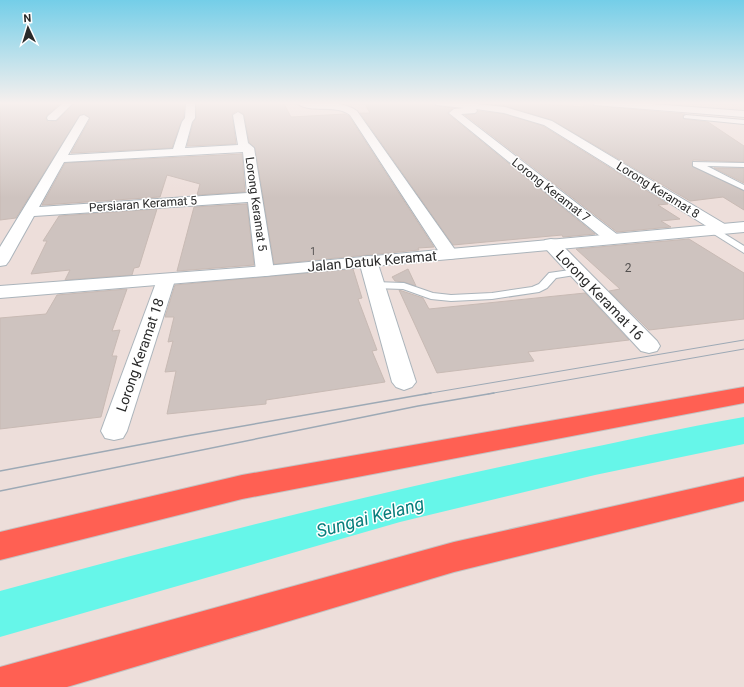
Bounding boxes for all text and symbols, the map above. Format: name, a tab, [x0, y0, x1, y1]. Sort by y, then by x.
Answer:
north arrow	[8, 8, 48, 48]
text: N	[23, 12, 32, 25]
street label: Lorong Keramat 7	[509, 155, 593, 225]
street label: Lorong Keramat 5	[242, 156, 270, 252]
street label: Lorong Keramat 8	[614, 159, 702, 221]
street label: Persiaran Keramat 5	[88, 193, 198, 215]
house number: 1	[310, 246, 316, 257]
street label: Jalan Datuk Keramat	[307, 247, 438, 275]
street label: Lorong Keramat 16	[553, 247, 647, 343]
house number: 2	[625, 261, 632, 275]
street label: Lorong Keramat 18	[113, 296, 167, 414]
water label: Sungai Kelang	[314, 492, 426, 541]

